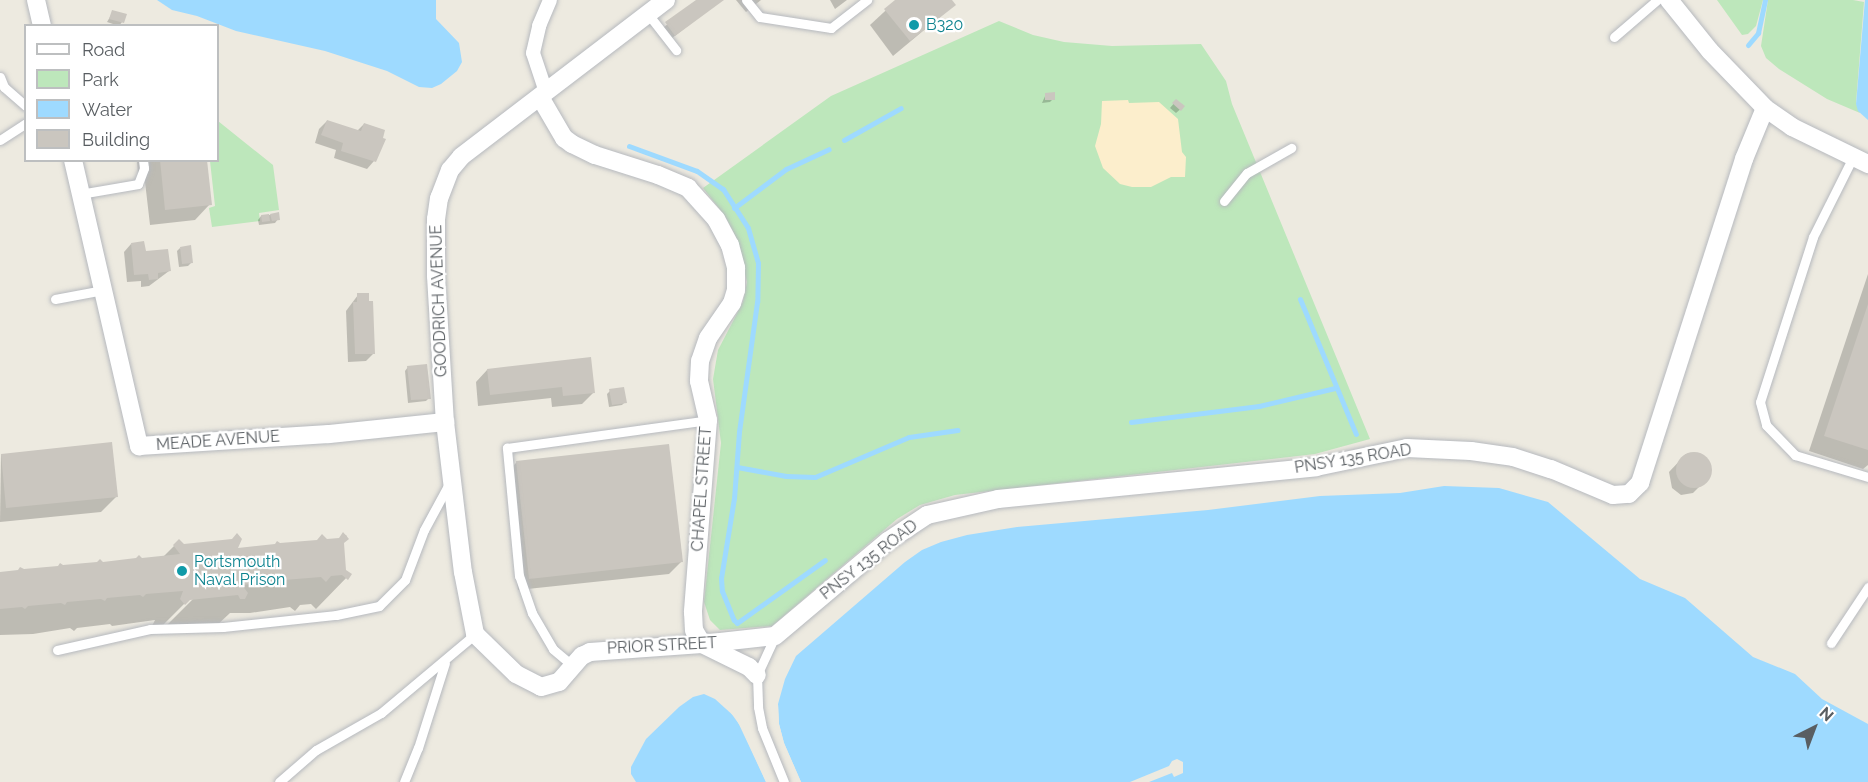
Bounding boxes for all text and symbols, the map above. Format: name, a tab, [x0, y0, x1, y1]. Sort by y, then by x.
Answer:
place label: B320	[926, 15, 963, 35]
marker: B320	[907, 18, 921, 32]
legend	[24, 24, 219, 162]
text: Road	[82, 39, 125, 60]
text: Park	[82, 69, 119, 90]
text: Water	[82, 99, 132, 120]
text: Building	[82, 129, 150, 150]
street label: GOODRICH AVENUE	[427, 224, 451, 378]
street label: CHAPEL STREET	[688, 426, 716, 552]
street label: MEADE AVENUE	[155, 427, 281, 455]
street label: PNSY 135 ROAD	[1293, 440, 1413, 478]
street label: PNSY 135 ROAD	[816, 516, 922, 604]
place label: Portsmouth Naval Prison	[194, 552, 286, 590]
marker: Portsmouth Naval Prison	[175, 564, 189, 578]
street label: PRIOR STREET	[607, 634, 717, 658]
north arrow	[1784, 698, 1844, 758]
text: N	[1815, 703, 1837, 725]

